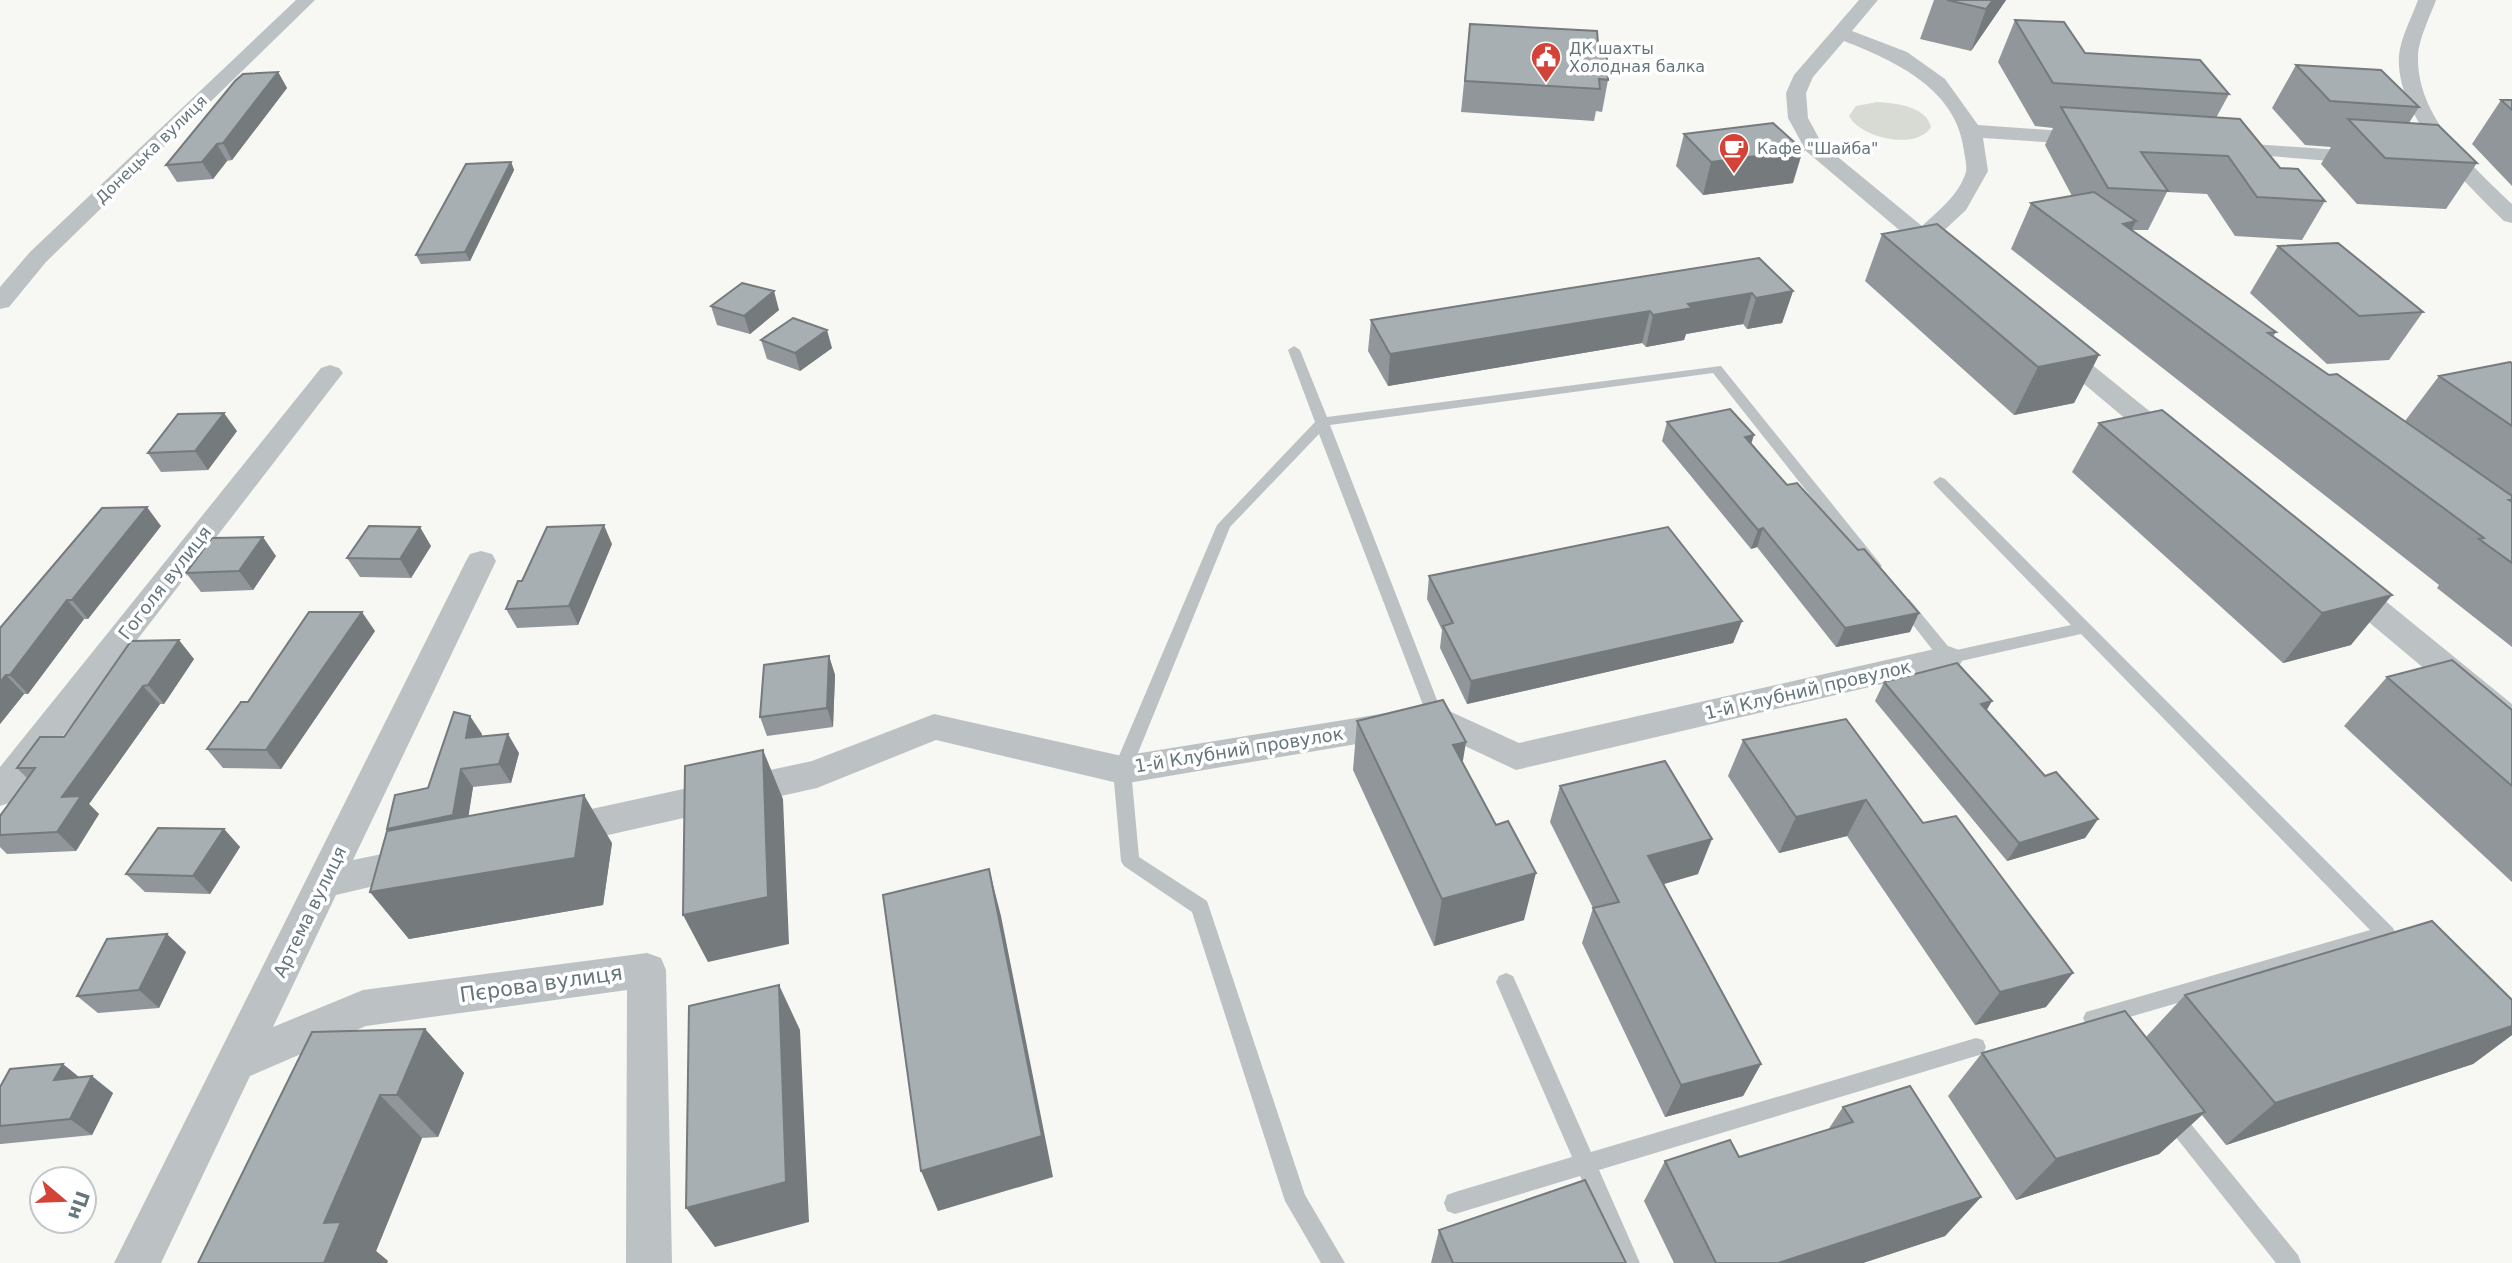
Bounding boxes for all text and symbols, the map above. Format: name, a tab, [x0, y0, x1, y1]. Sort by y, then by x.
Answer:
place label: ДК шахты Холодная балка	[1569, 39, 1705, 76]
public building icon: ДК шахты Холодная балка	[1529, 40, 1563, 84]
street label: Донецька вулиця	[92, 91, 211, 207]
cafe icon: Кафе "Шайба"	[1717, 131, 1751, 175]
place label: Кафе "Шайба"	[1757, 139, 1878, 158]
street label: Гоголя вулиця	[114, 522, 215, 644]
street label: 1-й Клубний провулок	[1703, 656, 1913, 723]
street label: 1-й Клубний провулок	[1133, 723, 1345, 776]
street label: Артема вулиця	[269, 843, 350, 981]
street label: Пєрова вулиця	[458, 961, 624, 1007]
north arrow	[28, 1165, 98, 1235]
text: Пн	[64, 1188, 94, 1223]

